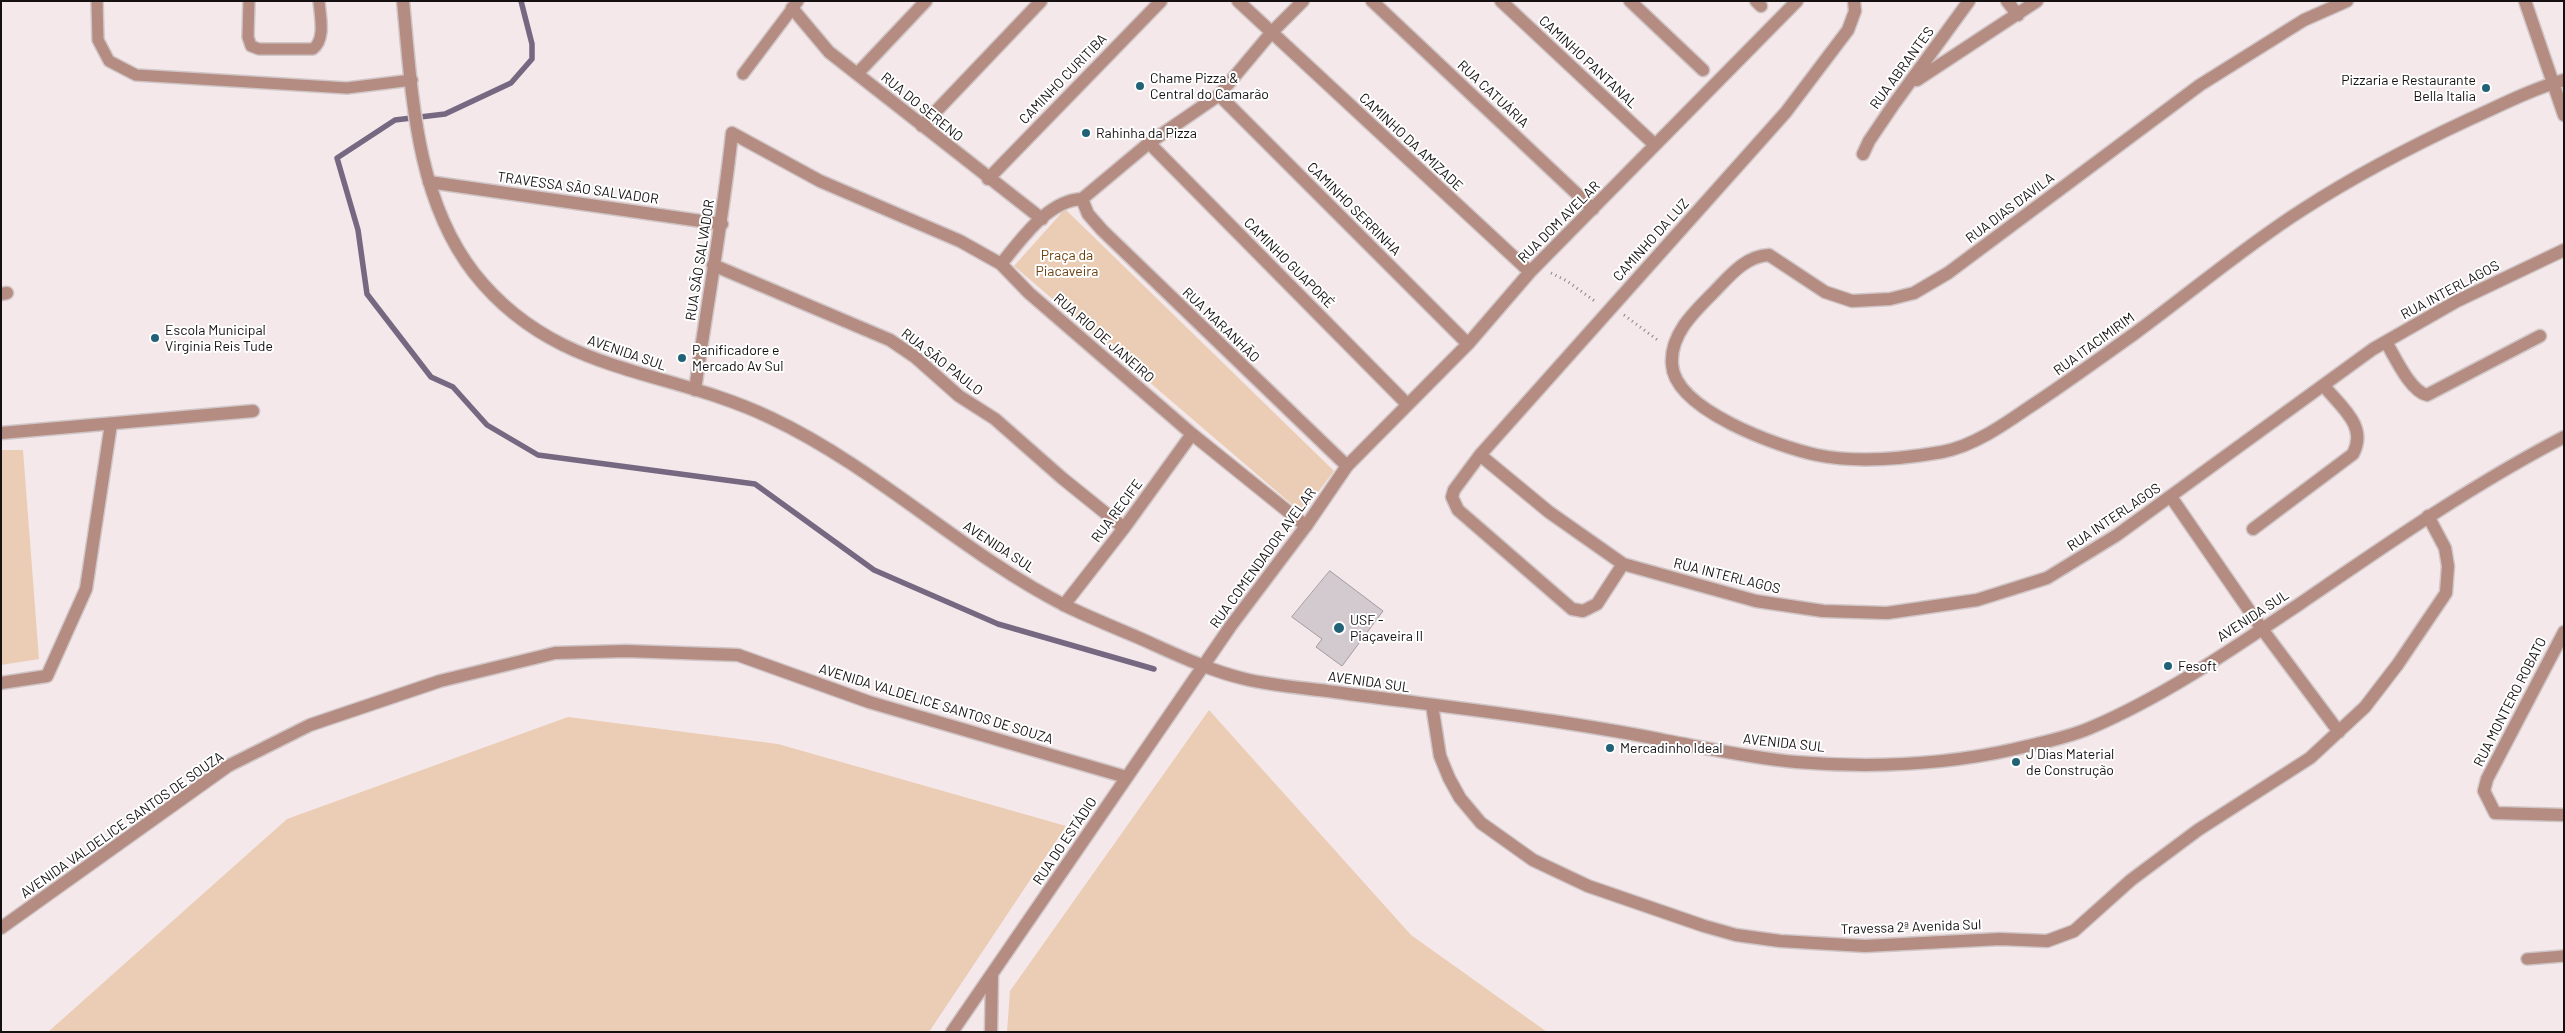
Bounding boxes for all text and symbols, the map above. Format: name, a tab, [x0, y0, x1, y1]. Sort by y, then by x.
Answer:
street label: CAMINHO PANTANAL	[1535, 12, 1641, 112]
street label: RUA ABRANTES	[1866, 24, 1938, 112]
street label: CAMINHO CURITIBA	[1016, 30, 1110, 128]
street label: RUA CATUÁRIA	[1454, 57, 1532, 131]
street label: RUA DO SERENO	[878, 69, 966, 145]
place label: Chame Pizza & Central do Camarão	[1150, 70, 1269, 102]
place label: Pizzaria e Restaurante Bella Italia	[2341, 72, 2476, 104]
marker: Chame Pizza & Central do Camarão	[1134, 80, 1146, 92]
marker: Pizzaria e Restaurante Bella Italia	[2480, 82, 2492, 94]
street label: CAMINHO DA AMIZADE	[1356, 90, 1466, 194]
place label: Rahinha da Pizza	[1096, 125, 1197, 141]
marker: Rahinha da Pizza	[1080, 127, 1092, 139]
street label: CAMINHO SERRINHA	[1304, 159, 1404, 259]
street label: TRAVESSA SÃO SALVADOR	[496, 168, 660, 208]
street label: RUA DIAS D'AVILA	[1962, 169, 2058, 247]
street label: RUA DOM AVELAR	[1515, 178, 1603, 266]
street label: CAMINHO DA LUZ	[1610, 195, 1692, 285]
street label: RUA SÃO SALVADOR	[682, 198, 718, 322]
street label: CAMINHO GUAPORÉ	[1240, 214, 1338, 312]
park label: Praça da Piacaveira	[1035, 247, 1099, 280]
street label: RUA INTERLAGOS	[2398, 257, 2502, 323]
street label: RUA MARANHÃO	[1179, 284, 1263, 366]
street label: RUA RIO DE JANEIRO	[1050, 290, 1158, 386]
street label: RUA ITACIMIRIM	[2050, 309, 2138, 379]
place label: Escola Municipal Virginia Reis Tude	[165, 322, 273, 354]
street label: RUA SÃO PAULO	[898, 325, 986, 399]
marker: Escola Municipal Virginia Reis Tude	[149, 332, 161, 344]
street label: AVENIDA SUL	[585, 332, 669, 374]
place label: Panificadore e Mercado Av Sul	[692, 342, 783, 374]
marker: Panificadore e Mercado Av Sul	[676, 352, 688, 364]
street label: RUA RECIFE	[1088, 476, 1146, 546]
street label: RUA INTERLAGOS	[2064, 479, 2164, 555]
street label: RUA COMENDADOR AVELAR	[1206, 485, 1320, 631]
street label: AVENIDA SUL	[960, 518, 1038, 576]
street label: RUA INTERLAGOS	[1672, 555, 1782, 597]
street label: AVENIDA SUL	[2214, 587, 2292, 645]
place label: USF - Piaçaveira II	[1350, 612, 1423, 644]
marker: USF - Piaçaveira II	[1332, 621, 1346, 635]
street label: RUA MONTERO ROBATO	[2470, 635, 2550, 769]
place label: Fesoft	[2178, 658, 2217, 674]
street label: AVENIDA VALDELICE SANTOS DE SOUZA	[817, 660, 1055, 748]
marker: Fesoft	[2162, 660, 2174, 672]
street label: AVENIDA SUL	[1327, 668, 1411, 696]
street label: AVENIDA SUL	[1742, 730, 1826, 756]
place label: Mercadinho Ideal	[1620, 740, 1723, 756]
marker: Mercadinho Ideal	[1604, 742, 1616, 754]
place label: J Dias Material de Construção	[2026, 746, 2114, 779]
street label: AVENIDA VALDELICE SANTOS DE SOUZA	[17, 748, 227, 902]
marker: J Dias Material de Construção	[2010, 756, 2022, 768]
street label: RUA DO ESTÁDIO	[1030, 794, 1100, 888]
street label: Travessa 2ª Avenida Sul	[1840, 916, 1982, 938]

